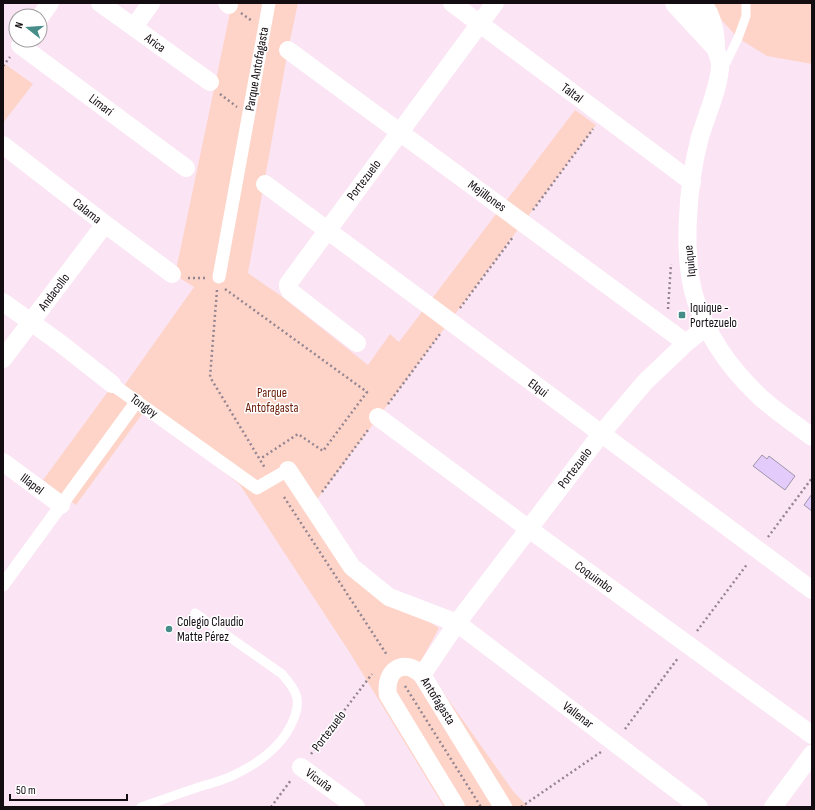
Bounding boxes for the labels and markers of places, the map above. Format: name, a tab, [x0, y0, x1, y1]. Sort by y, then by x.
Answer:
place label: Iquique - Portezuelo	[690, 300, 737, 331]
marker: Iquique - Portezuelo	[677, 310, 687, 320]
place label: Colegio Claudio Matte Pérez	[177, 614, 244, 645]
marker: Colegio Claudio Matte Pérez	[164, 624, 174, 634]

